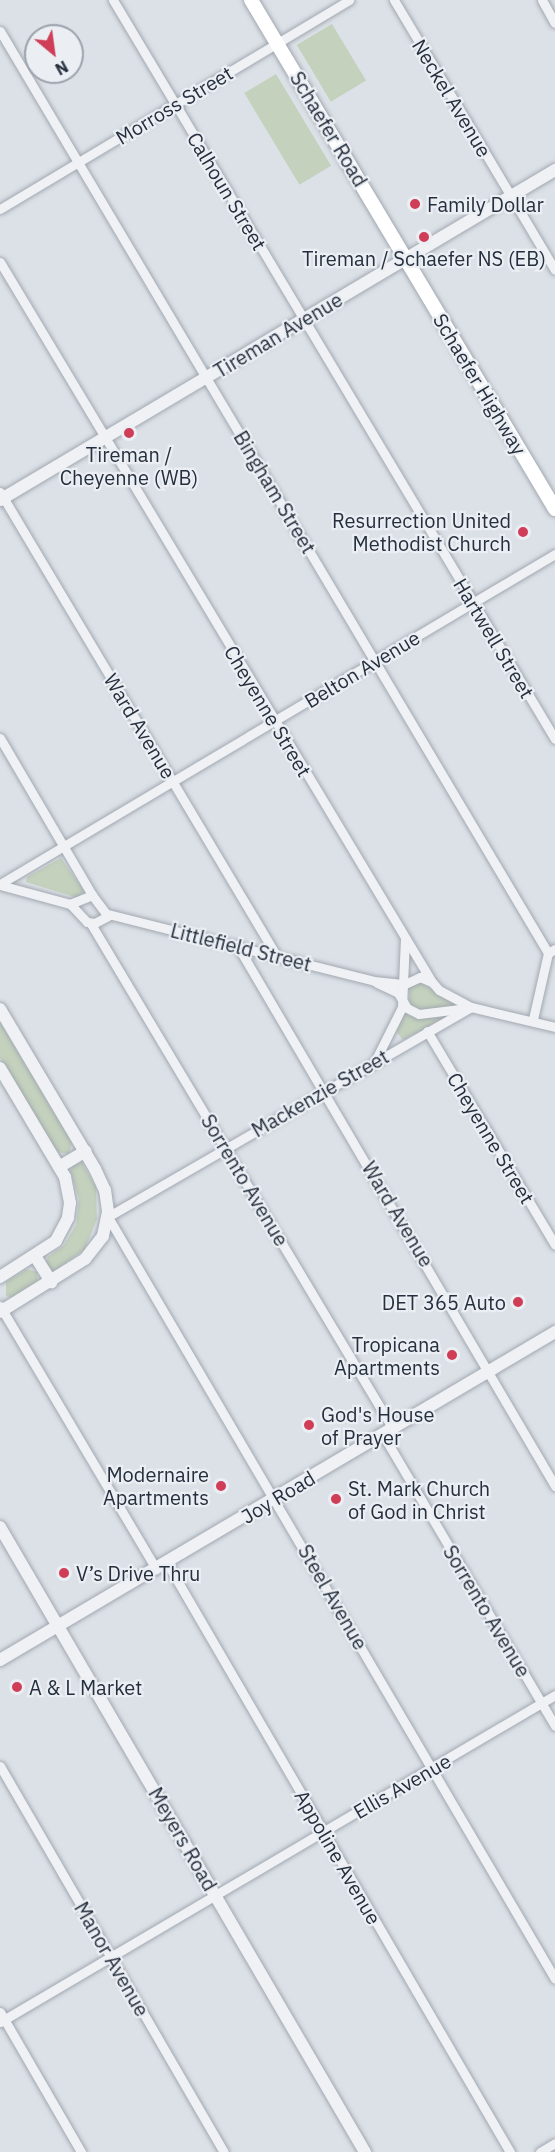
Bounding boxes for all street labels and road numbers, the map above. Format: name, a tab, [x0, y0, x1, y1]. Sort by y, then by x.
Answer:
street label: Neckel Avenue	[407, 35, 497, 161]
street label: Morross Street	[111, 61, 237, 149]
street label: Schaefer Road	[285, 67, 373, 191]
street label: Calhoun Street	[182, 128, 272, 254]
street label: Tireman Avenue	[209, 287, 347, 383]
street label: Schaefer Highway	[428, 309, 532, 459]
street label: Bingham Street	[229, 426, 321, 558]
street label: Hartwell Street	[449, 574, 539, 702]
street label: Belton Avenue	[300, 625, 424, 713]
street label: Cheyenne Street	[219, 641, 317, 781]
street label: Ward Avenue	[99, 669, 181, 783]
street label: Littlefield Street	[168, 918, 314, 976]
street label: Mackenzie Street	[247, 1044, 393, 1142]
street label: Cheyenne Street	[442, 1068, 540, 1208]
street label: Sorrento Avenue	[196, 1110, 294, 1250]
street label: Ward Avenue	[357, 1157, 439, 1271]
street label: Joy Road	[237, 1466, 319, 1528]
street label: Steel Avenue	[293, 1540, 373, 1654]
street label: Sorrento Avenue	[438, 1541, 536, 1681]
street label: Ellis Avenue	[349, 1748, 455, 1824]
street label: Meyers Road	[144, 1783, 222, 1895]
street label: Appoline Avenue	[290, 1785, 386, 1929]
street label: Manor Avenue	[70, 1897, 154, 2021]

